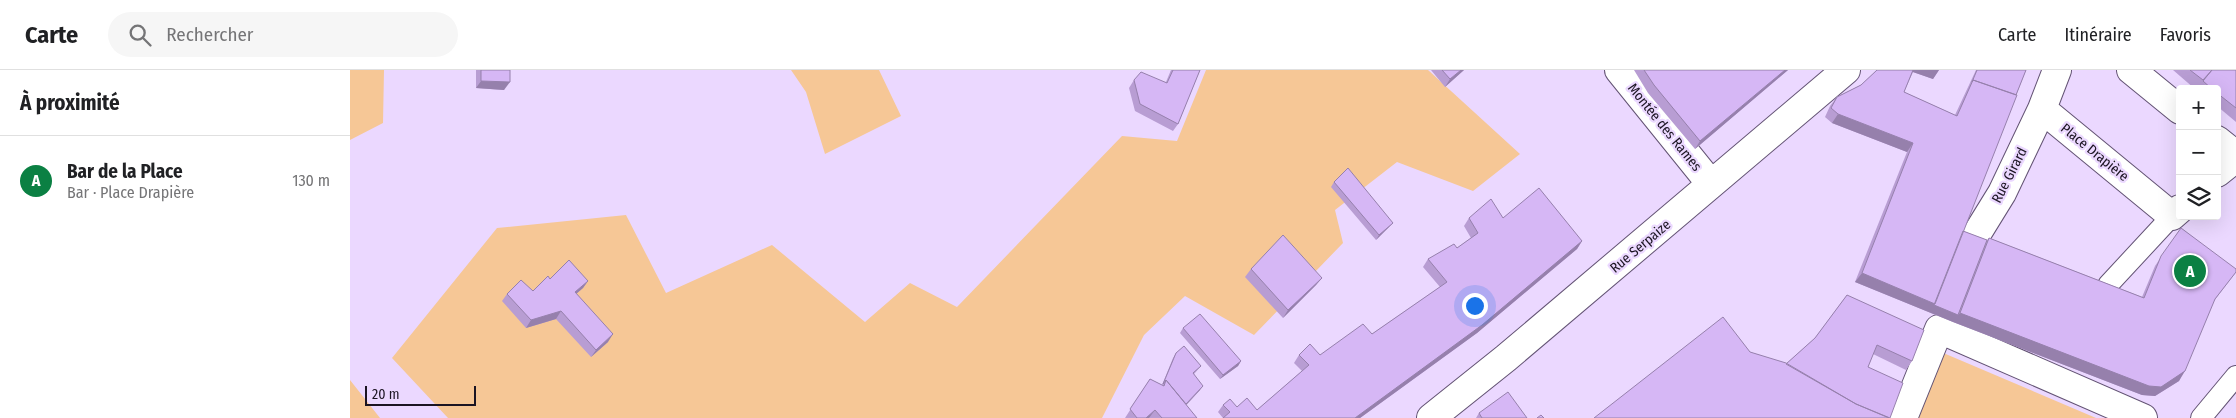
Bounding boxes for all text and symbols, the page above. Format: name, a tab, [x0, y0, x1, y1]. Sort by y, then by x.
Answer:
search box	[108, 12, 458, 57]
text: Carte	[25, 21, 78, 49]
icon: search	[126, 21, 154, 49]
text: Rechercher	[166, 23, 253, 46]
text: Carte	[1998, 24, 2036, 46]
text: Itinéraire	[2064, 24, 2132, 46]
text: Favoris	[2160, 24, 2211, 46]
street label: Montée des Rames	[1624, 80, 1705, 175]
map controls	[2176, 85, 2221, 220]
button: +	[2176, 85, 2221, 130]
text: À proximité	[20, 90, 120, 116]
street label: Place Drapière	[2057, 120, 2132, 185]
button: −	[2176, 130, 2221, 175]
street label: Rue Girard	[1988, 145, 2031, 206]
text: Bar de la Place	[67, 160, 183, 183]
text: A	[32, 171, 40, 190]
text: 130 m	[292, 171, 330, 190]
button: layers	[2176, 175, 2221, 220]
text: Bar · Place Drapière	[67, 183, 194, 202]
street label: Rue Serpaize	[1607, 216, 1674, 277]
pin: A	[2174, 252, 2206, 290]
your location	[1462, 293, 1488, 319]
scale bar	[365, 383, 476, 406]
text: 20 m	[372, 386, 400, 403]

